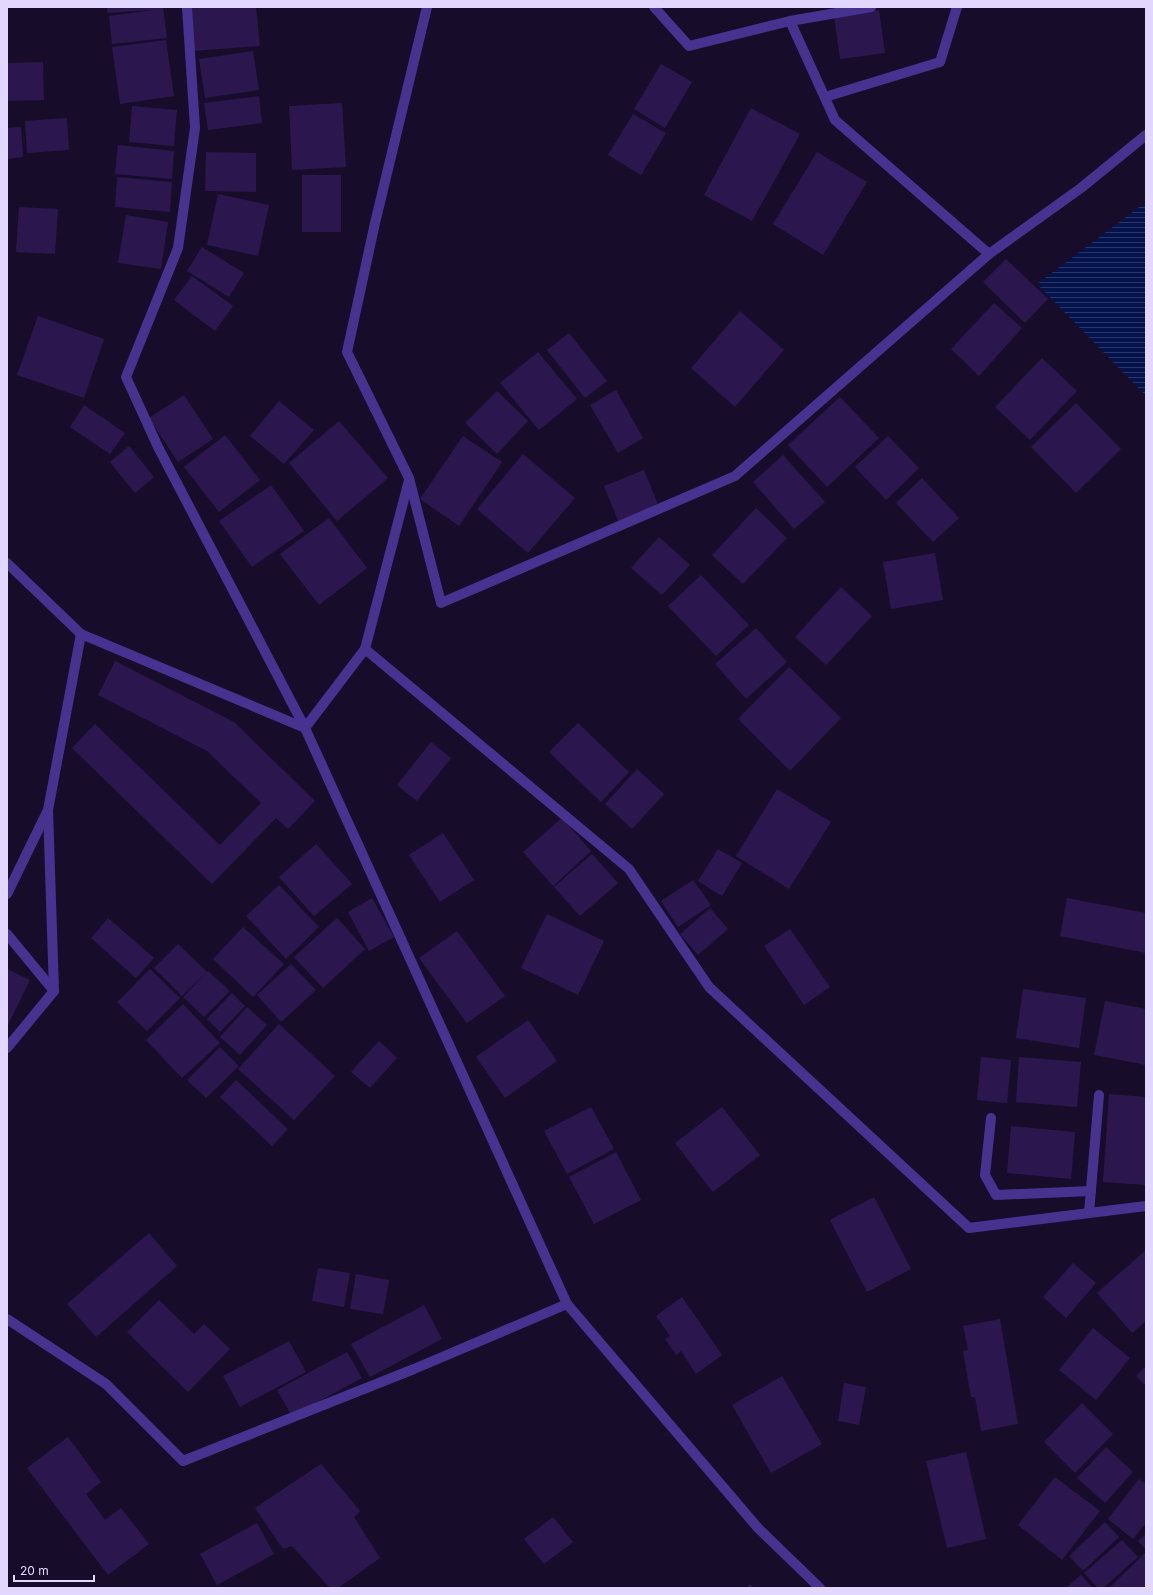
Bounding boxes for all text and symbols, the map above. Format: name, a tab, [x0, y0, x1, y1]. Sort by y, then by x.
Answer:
scale bar	[14, 1557, 94, 1583]
text: 20 m	[20, 1563, 49, 1578]

